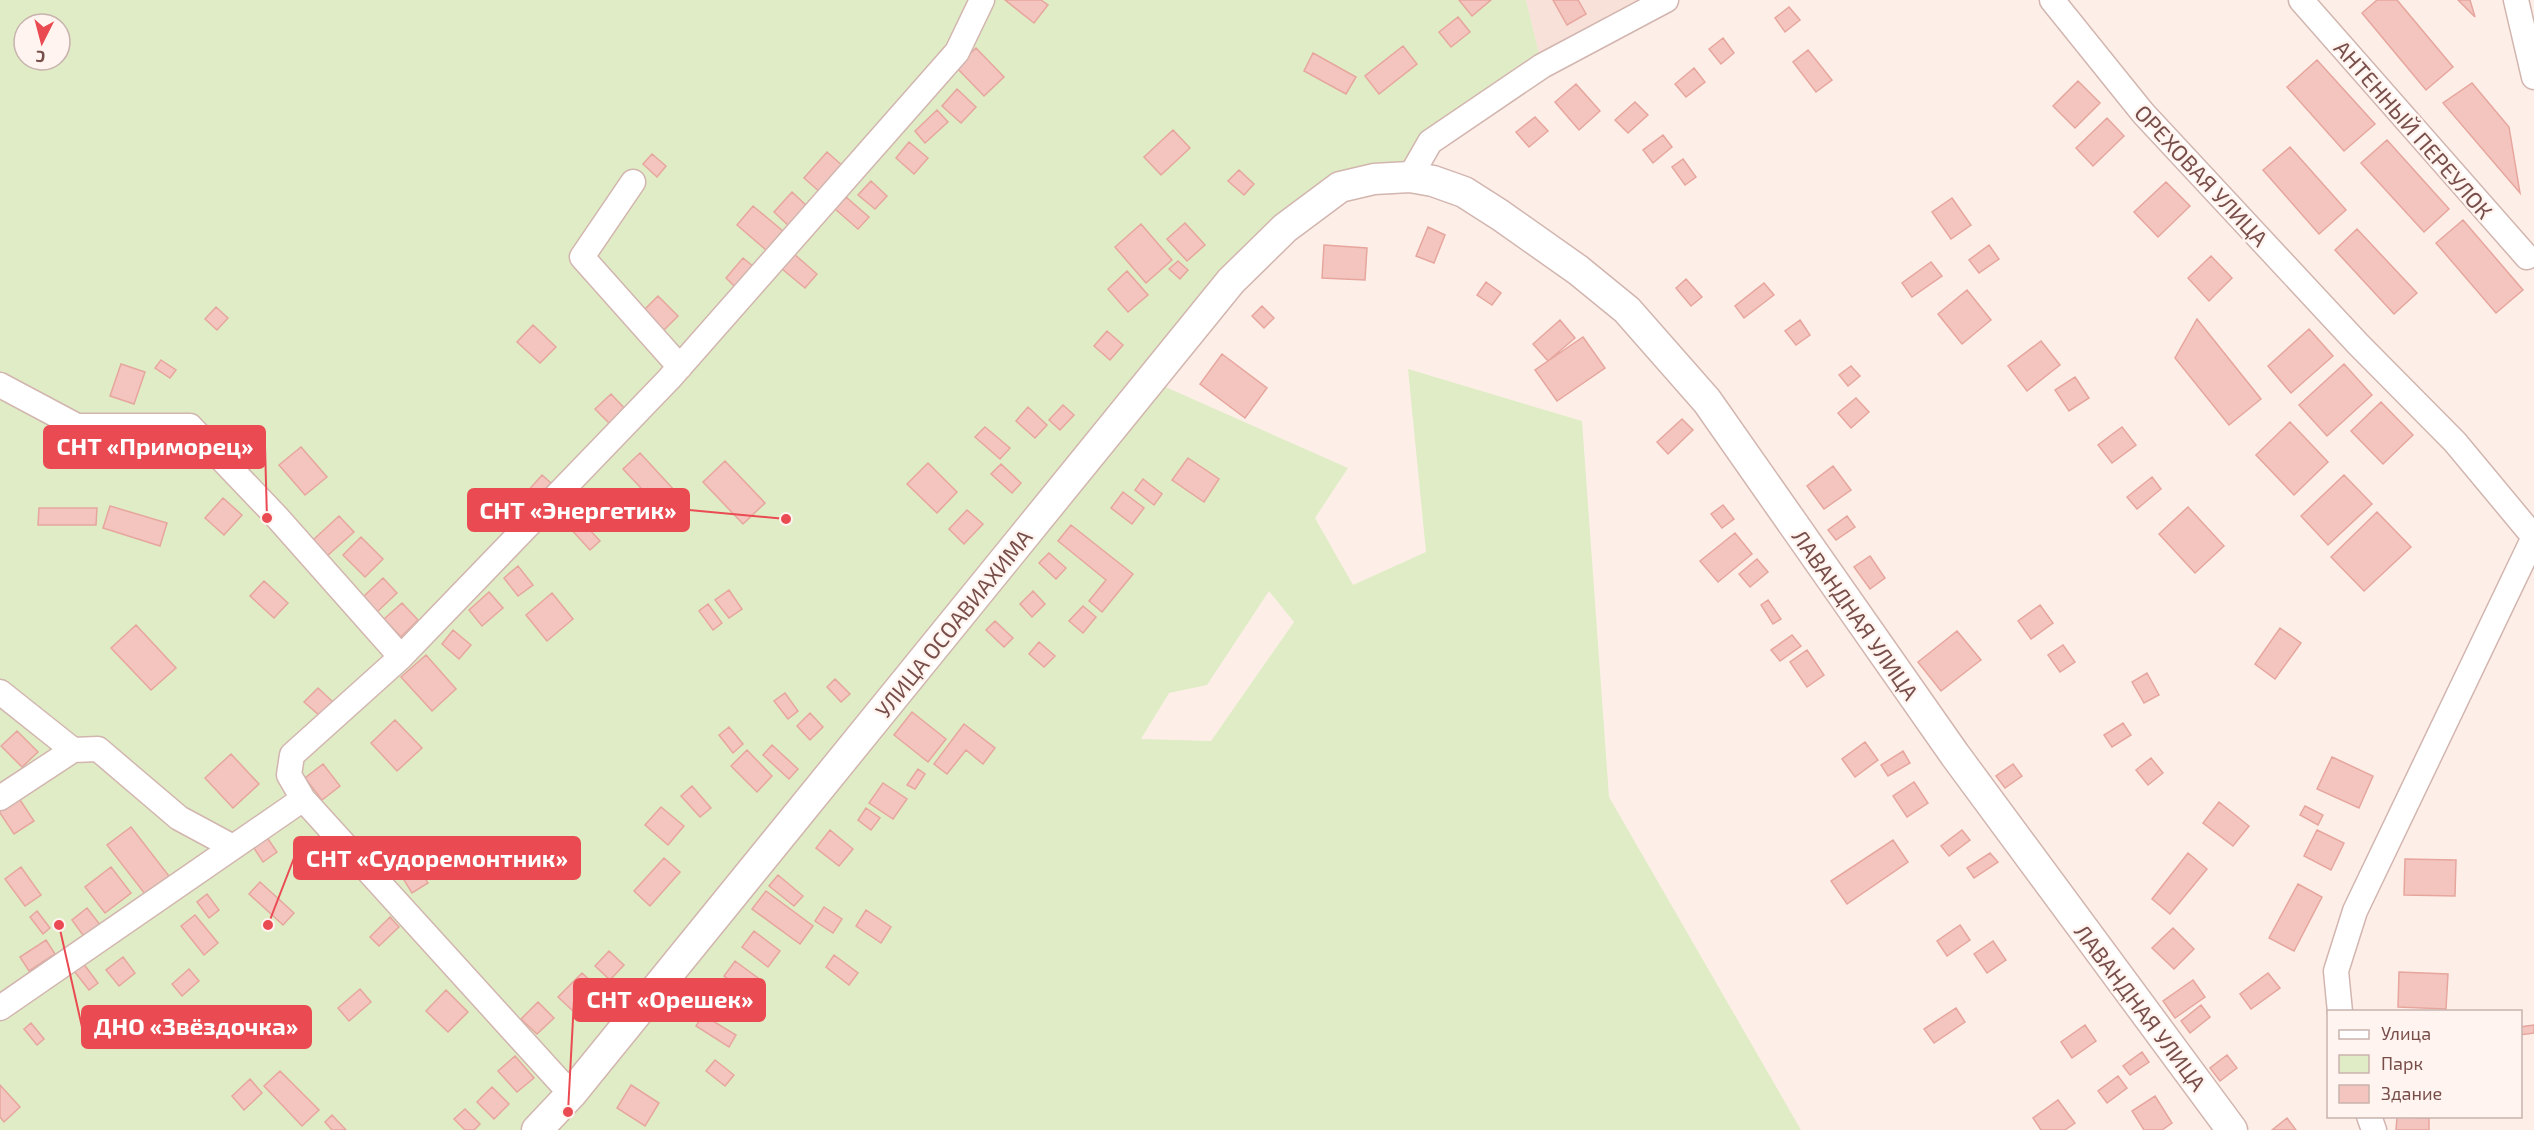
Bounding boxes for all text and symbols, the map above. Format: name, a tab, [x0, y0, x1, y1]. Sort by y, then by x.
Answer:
north arrow	[12, 12, 72, 72]
street label: АНТЕННЫЙ ПЕРЕУЛОК	[2330, 35, 2498, 223]
text: С	[35, 47, 46, 67]
street label: ОРЕХОВАЯ УЛИЦА	[2130, 99, 2274, 251]
callout: СНТ «Приморец»	[44, 426, 265, 468]
text: СНТ «Приморец»	[56, 431, 254, 460]
callout: СНТ «Энергетик»	[468, 489, 689, 531]
text: СНТ «Энергетик»	[479, 495, 677, 524]
street label: УЛИЦА ОСОАВИАХИМА	[869, 524, 1037, 722]
street label: ЛАВАНДНАЯ УЛИЦА	[1787, 524, 1925, 704]
callout: СНТ «Судоремонтник»	[294, 837, 580, 879]
text: СНТ «Судоремонтник»	[306, 843, 568, 872]
street label: ЛАВАНДНАЯ УЛИЦА	[2070, 919, 2212, 1096]
callout: СНТ «Орешек»	[574, 979, 765, 1021]
text: СНТ «Орешек»	[586, 984, 754, 1013]
callout: ДНО «Звёздочка»	[82, 1006, 311, 1048]
legend	[2327, 1010, 2522, 1118]
text: ДНО «Звёздочка»	[94, 1011, 298, 1040]
text: Улица	[2381, 1022, 2431, 1044]
text: Парк	[2381, 1052, 2423, 1074]
text: Здание	[2381, 1082, 2442, 1104]

